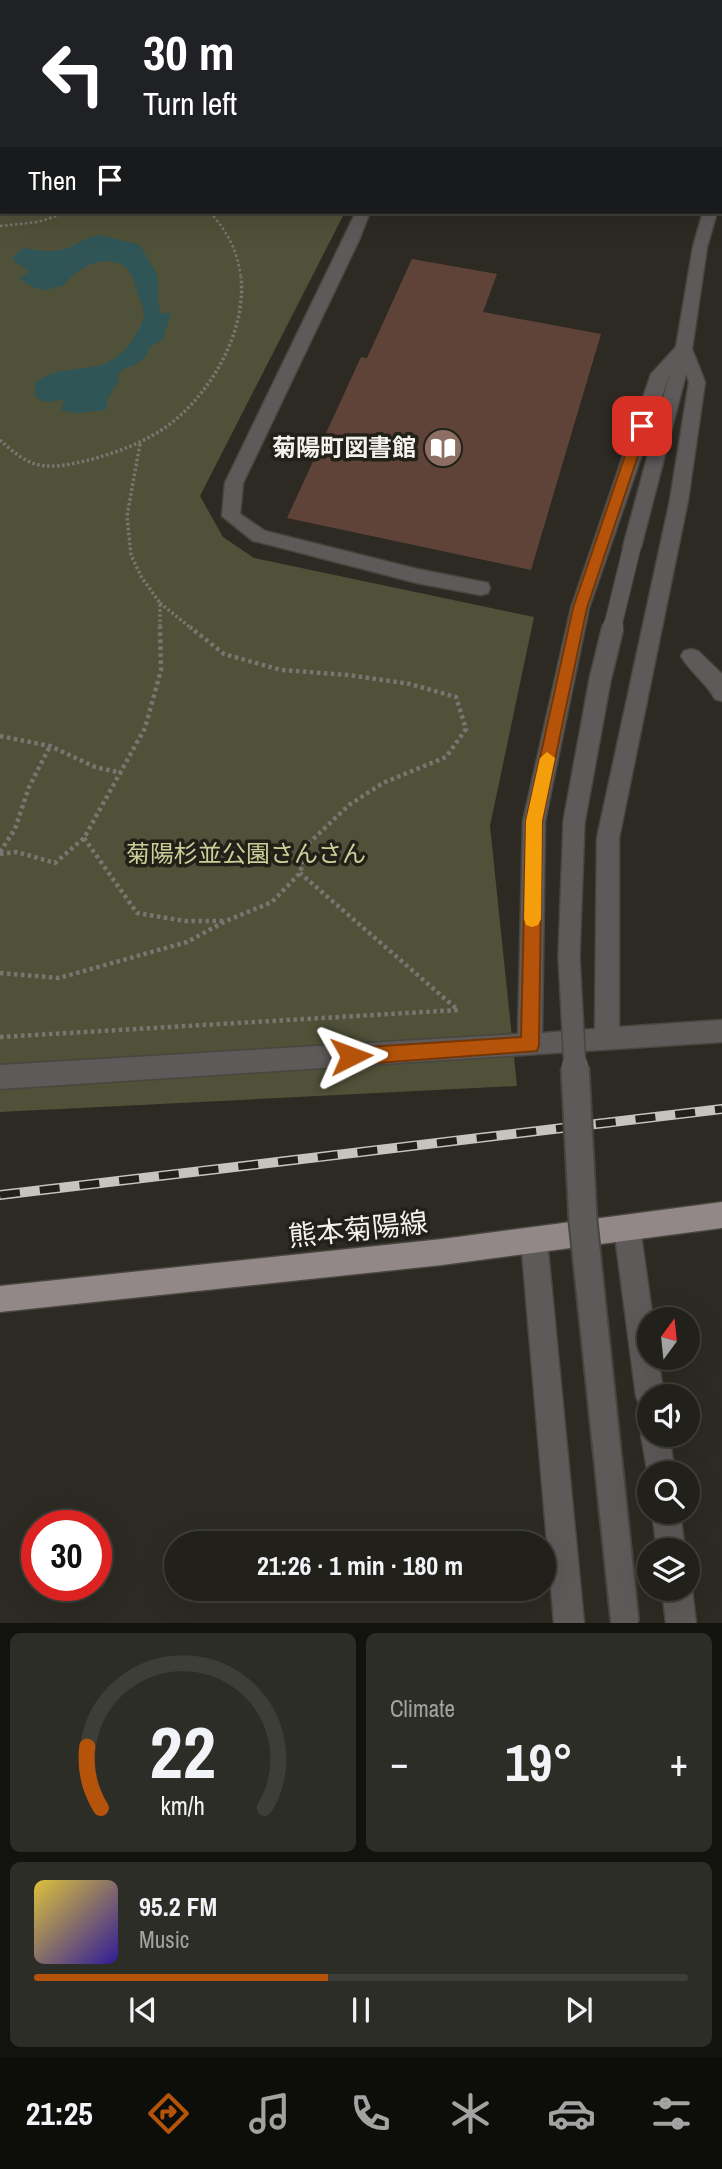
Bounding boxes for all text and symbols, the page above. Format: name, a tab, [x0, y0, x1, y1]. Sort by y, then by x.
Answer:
text: 30 m	[143, 19, 235, 85]
icon: left	[28, 28, 119, 119]
text: Turn left	[143, 82, 237, 125]
icon: arrive	[91, 161, 129, 199]
text: Then	[28, 163, 77, 198]
pin	[612, 396, 672, 456]
icon: arrive	[623, 407, 661, 445]
library icon: 菊陽町図書館	[422, 427, 464, 469]
place label: 菊陽町図書館	[272, 431, 416, 463]
park label: 菊陽杉並公園さんさん	[126, 837, 366, 869]
position arrow	[314, 1019, 388, 1093]
street label: 熊本菊陽線	[286, 1203, 430, 1255]
north arrow	[637, 1307, 700, 1370]
map controls	[637, 1307, 700, 1601]
button: sound	[637, 1384, 700, 1447]
button: search	[637, 1461, 700, 1524]
speed limit sign: 30	[21, 1510, 112, 1601]
button: layers	[637, 1538, 700, 1601]
text: 21:26 · 1 min · 180 m	[257, 1548, 463, 1583]
text: Climate	[390, 1693, 455, 1724]
text: 22	[150, 1704, 216, 1802]
text: 19°	[505, 1727, 573, 1797]
text: −	[390, 1737, 408, 1788]
text: +	[670, 1737, 688, 1788]
text: km/h	[161, 1789, 205, 1823]
text: 95.2 FM	[139, 1889, 217, 1924]
text: Music	[139, 1924, 189, 1955]
icon: previous	[124, 1991, 162, 2029]
icon: pause	[342, 1991, 380, 2029]
icon: next	[560, 1991, 598, 2029]
icon: directions	[144, 2089, 193, 2138]
icon: music	[245, 2089, 294, 2138]
icon: phone	[346, 2089, 395, 2138]
icon: climate	[446, 2089, 495, 2138]
icon: car	[547, 2089, 596, 2138]
icon: filters	[647, 2089, 696, 2138]
text: 21:25	[26, 2092, 93, 2135]

